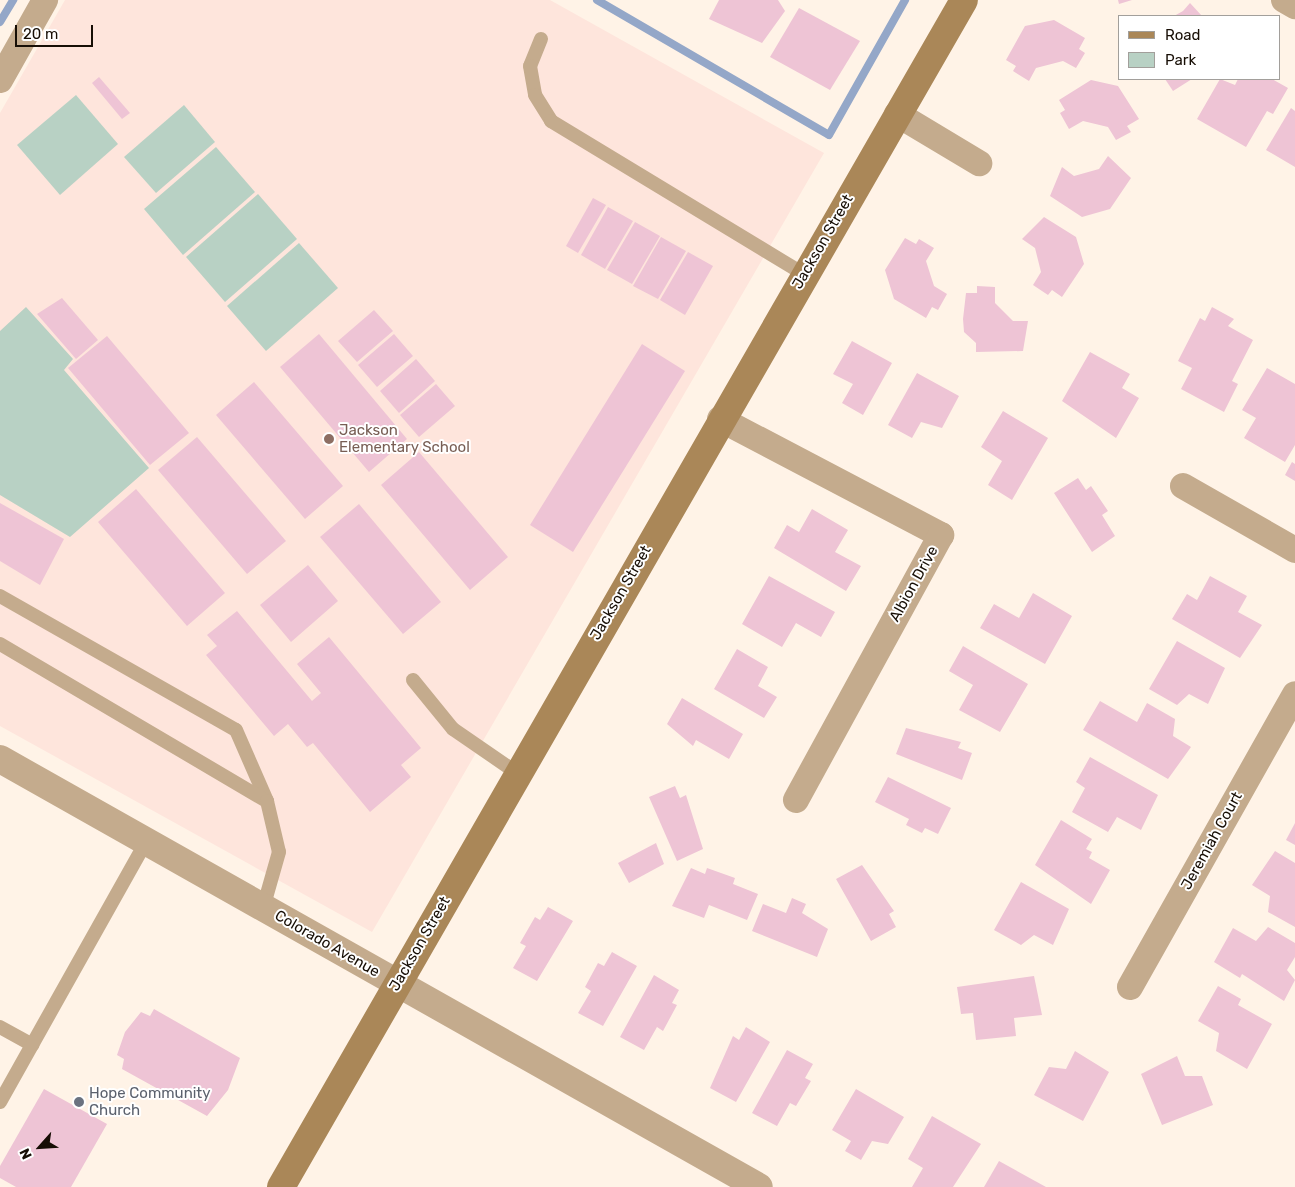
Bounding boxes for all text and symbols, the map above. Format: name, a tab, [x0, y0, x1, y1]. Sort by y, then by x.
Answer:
scale bar	[18, 15, 95, 47]
legend	[1118, 15, 1280, 80]
text: 20 m	[23, 25, 58, 43]
text: Road	[1165, 26, 1201, 44]
text: Park	[1165, 51, 1196, 69]
street label: Jackson Street	[789, 192, 857, 292]
place label: Jackson Elementary School	[339, 421, 470, 456]
marker: Jackson Elementary School	[323, 433, 335, 445]
street label: Jackson Street	[587, 543, 655, 643]
street label: Albion Drive	[886, 543, 942, 625]
street label: Jeremiah Court	[1178, 789, 1246, 893]
street label: Jackson Street	[386, 894, 454, 994]
street label: Colorado Avenue	[271, 907, 383, 981]
place label: Hope Community Church	[89, 1084, 210, 1119]
marker: Hope Community Church	[73, 1096, 85, 1108]
north arrow	[15, 1122, 65, 1172]
text: N	[16, 1146, 36, 1162]

